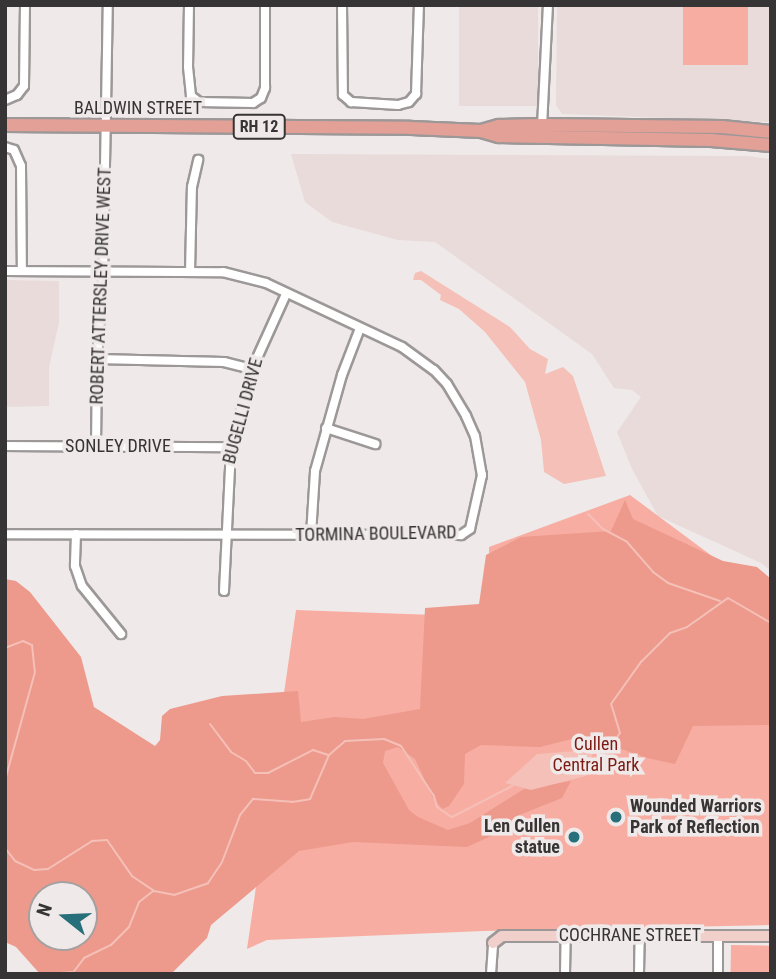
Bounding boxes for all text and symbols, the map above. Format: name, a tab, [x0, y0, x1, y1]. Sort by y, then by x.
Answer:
street label: BALDWIN STREET	[74, 97, 202, 119]
road number: RH 12	[231, 114, 287, 140]
street label: ROBERT ATTERSLEY DRIVE WEST	[86, 167, 116, 405]
street label: BUGELLI DRIVE	[219, 356, 267, 466]
street label: SONLEY DRIVE	[65, 435, 171, 457]
street label: TORMINA BOULEVARD	[295, 522, 457, 546]
park label: Cullen Central Park	[553, 734, 639, 776]
place label: Wounded Warriors Park of Reflection	[630, 796, 762, 838]
marker: Wounded Warriors Park of Reflection	[608, 809, 624, 825]
place label: Len Cullen statue	[484, 816, 560, 858]
marker: Len Cullen statue	[566, 829, 582, 845]
north arrow	[28, 881, 98, 951]
text: N	[32, 901, 57, 919]
street label: COCHRANE STREET	[559, 924, 701, 946]

